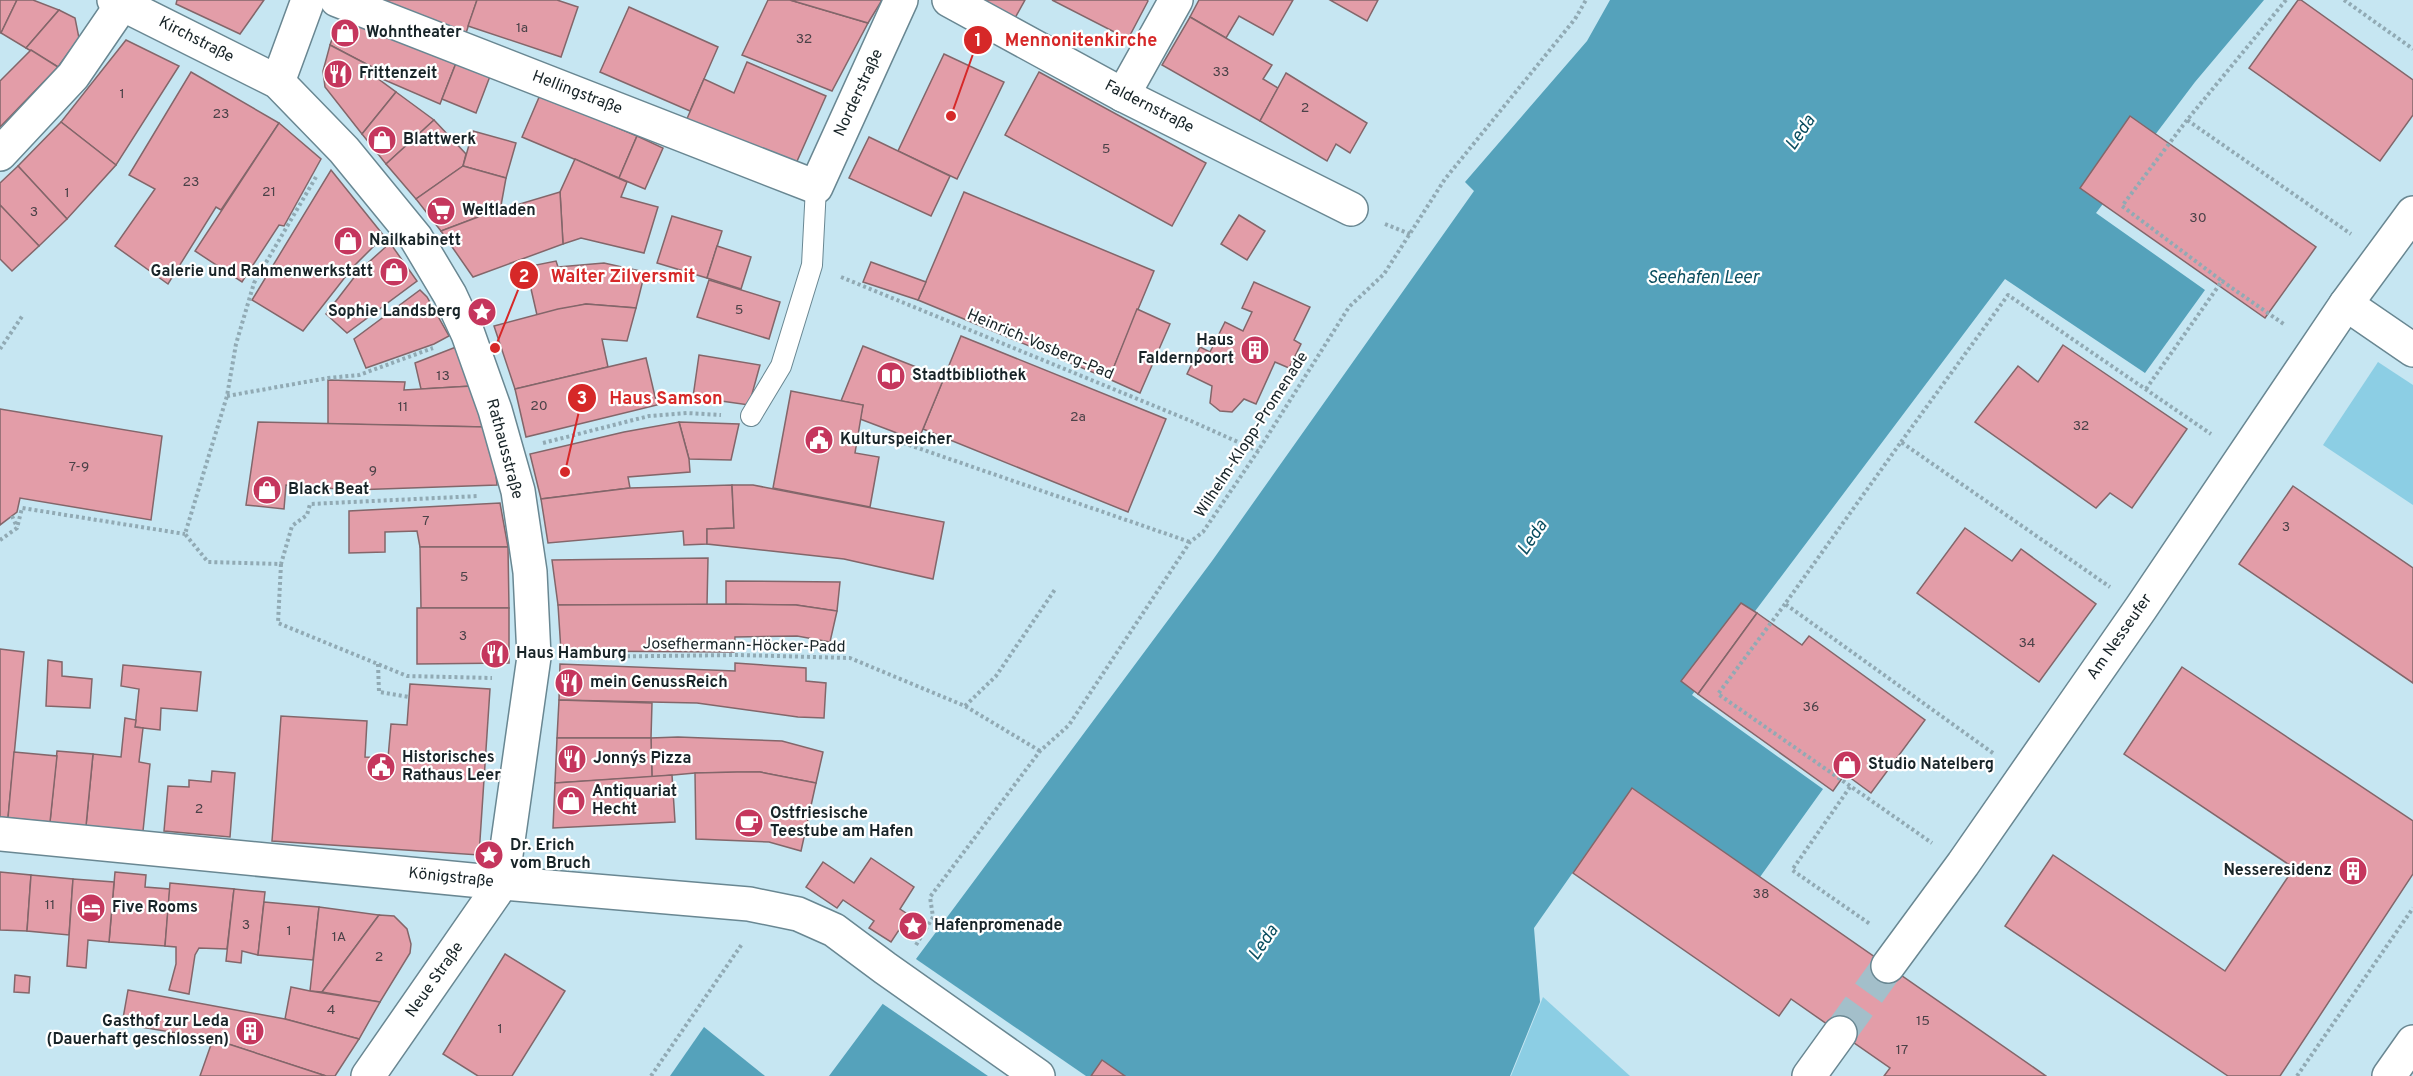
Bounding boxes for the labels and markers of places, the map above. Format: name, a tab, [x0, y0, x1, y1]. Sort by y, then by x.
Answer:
shop icon: Wohntheater	[329, 17, 361, 49]
callout: Mennonitenkirche	[963, 22, 1169, 58]
place label: Wohntheater	[366, 23, 462, 43]
restaurant icon: Frittenzeit	[322, 58, 354, 90]
place label: Frittenzeit	[359, 64, 437, 84]
shop icon: Blattwerk	[366, 124, 398, 156]
place label: Blattwerk	[403, 130, 476, 150]
supermarket icon: Weltladen	[425, 195, 457, 227]
place label: Weltladen	[462, 201, 536, 221]
shop icon: Nailkabinett	[332, 225, 364, 257]
place label: Nailkabinett	[369, 231, 461, 251]
shop icon: Galerie und Rahmenwerkstatt	[378, 256, 410, 288]
callout: Walter Zilversmit	[509, 257, 708, 293]
place label: Galerie und Rahmenwerkstatt	[151, 262, 373, 282]
place icon: Sophie Landsberg	[466, 296, 498, 328]
place label: Sophie Landsberg	[328, 302, 461, 322]
place label: Haus Faldernpoort	[1138, 331, 1234, 369]
building icon: Haus Faldernpoort	[1239, 334, 1271, 366]
library icon: Stadtbibliothek	[875, 360, 907, 392]
place label: Stadtbibliothek	[912, 366, 1027, 386]
callout: Haus Samson	[567, 380, 735, 416]
public building icon: Kulturspeicher	[803, 424, 835, 456]
place label: Kulturspeicher	[840, 430, 952, 450]
shop icon: Black Beat	[251, 474, 283, 506]
place label: Black Beat	[288, 480, 369, 500]
restaurant icon: Haus Hamburg	[479, 638, 511, 670]
place label: Haus Hamburg	[516, 644, 627, 664]
restaurant icon: mein GenussReich	[553, 667, 585, 699]
place label: mein GenussReich	[590, 673, 728, 693]
restaurant icon: Jonny´s Pizza	[556, 743, 588, 775]
place label: Historisches Rathaus Leer	[402, 748, 501, 786]
place label: Jonny´s Pizza	[593, 749, 691, 769]
shop icon: Studio Natelberg	[1831, 749, 1863, 781]
public building icon: Historisches Rathaus Leer	[365, 751, 397, 783]
place label: Studio Natelberg	[1868, 755, 1994, 775]
place label: Antiquariat Hecht	[592, 782, 677, 820]
shop icon: Antiquariat Hecht	[555, 785, 587, 817]
place label: Ostfriesische Teestube am Hafen	[770, 804, 913, 842]
cafe icon: Ostfriesische Teestube am Hafen	[733, 807, 765, 839]
place label: Dr. Erich vom Bruch	[510, 836, 591, 874]
place icon: Dr. Erich vom Bruch	[473, 839, 505, 871]
building icon: Nesseresidenz	[2337, 855, 2369, 887]
place label: Nesseresidenz	[2223, 861, 2332, 881]
hotel icon: Five Rooms	[75, 892, 107, 924]
place label: Five Rooms	[112, 898, 198, 918]
place icon: Hafenpromenade	[897, 910, 929, 942]
place label: Hafenpromenade	[934, 916, 1062, 936]
place label: Gasthof zur Leda (Dauerhaft geschlossen)	[47, 1012, 229, 1050]
building icon: Gasthof zur Leda (Dauerhaft geschlossen)	[234, 1015, 266, 1047]

